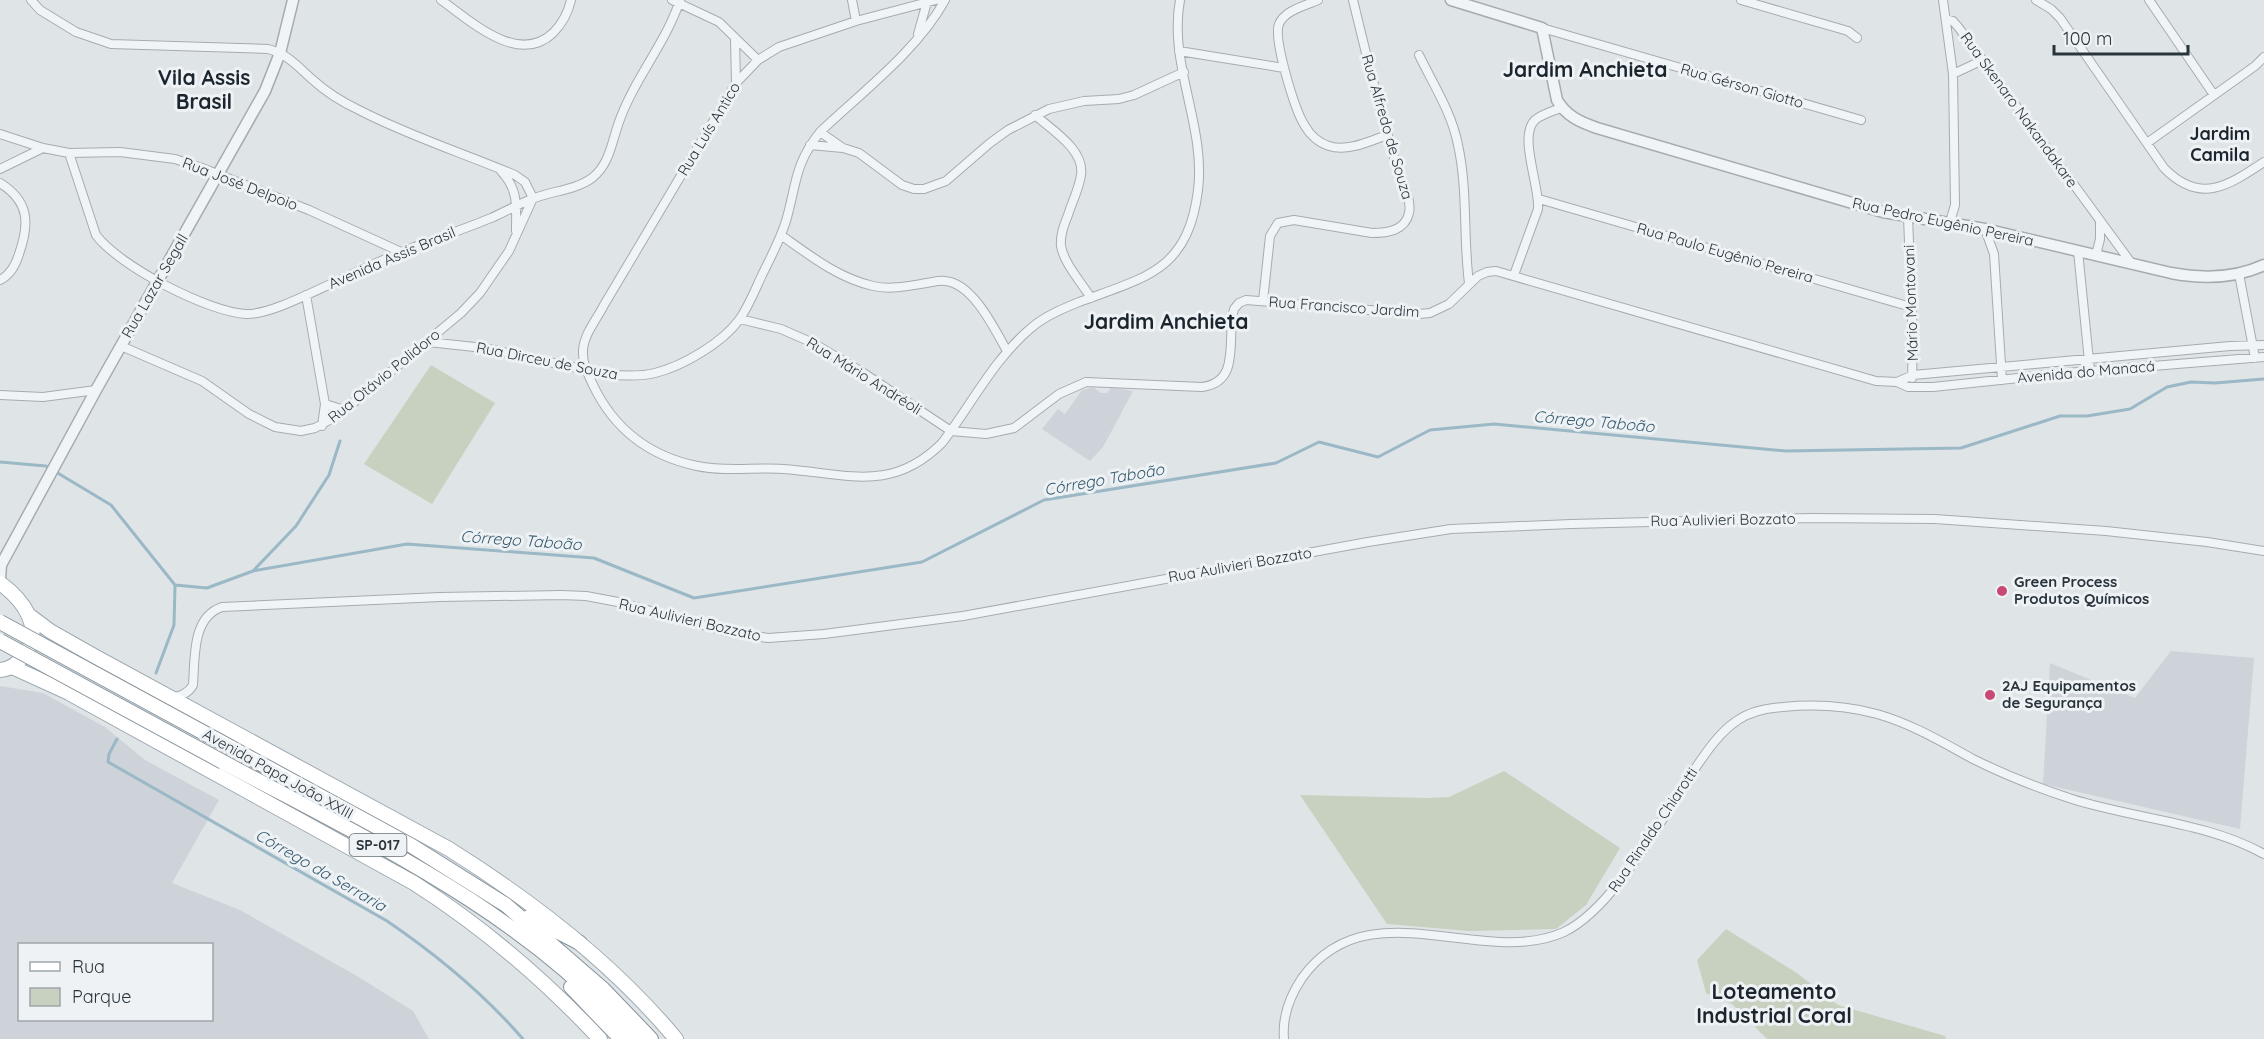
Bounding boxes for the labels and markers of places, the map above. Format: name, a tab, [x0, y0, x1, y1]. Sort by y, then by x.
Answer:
place label: Green Process Produtos Químicos	[2014, 572, 2149, 608]
marker: Green Process Produtos Químicos	[1995, 584, 2009, 598]
place label: 2AJ Equipamentos de Segurança	[2002, 676, 2136, 712]
marker: 2AJ Equipamentos de Segurança	[1983, 688, 1997, 702]

